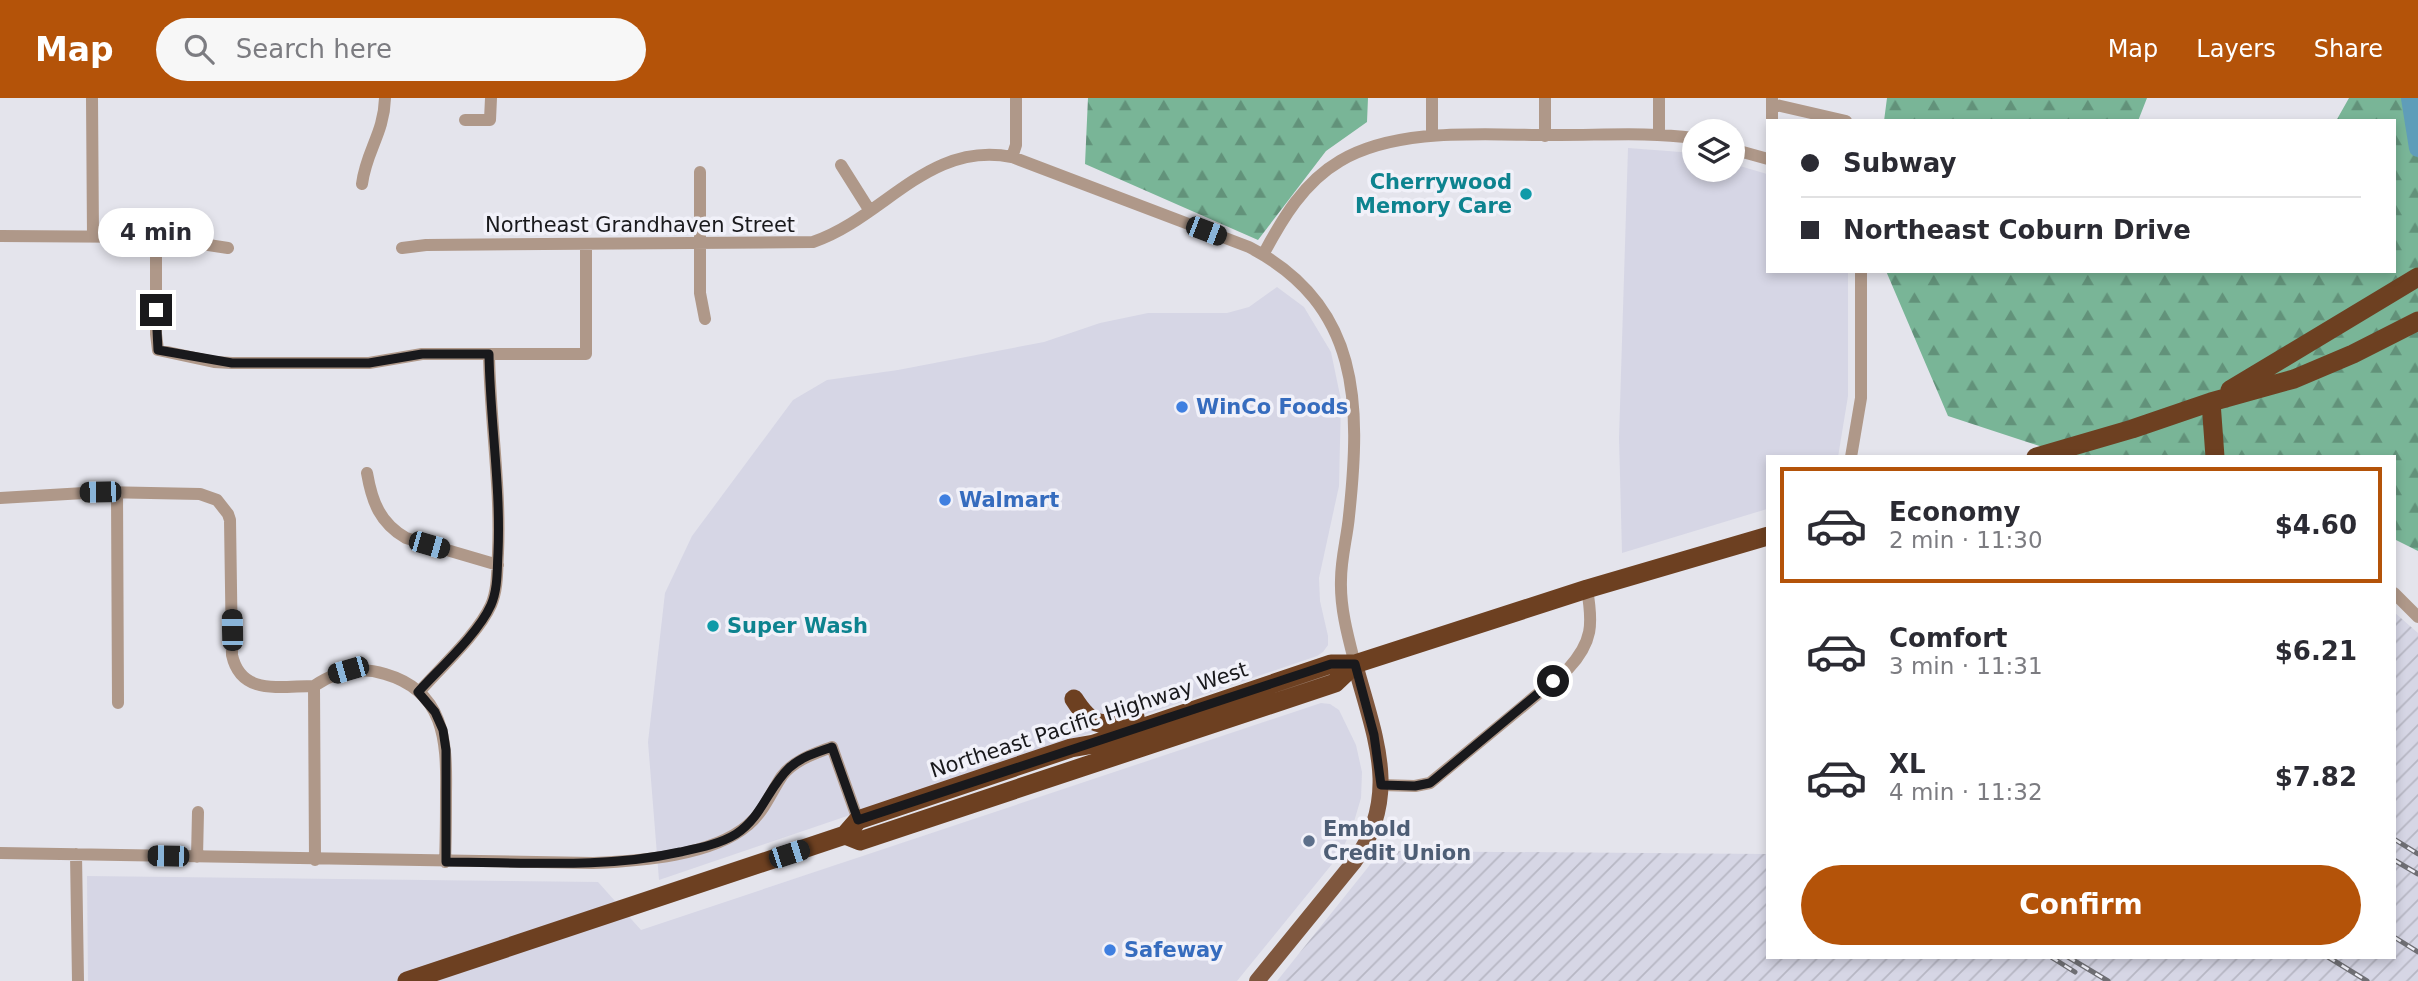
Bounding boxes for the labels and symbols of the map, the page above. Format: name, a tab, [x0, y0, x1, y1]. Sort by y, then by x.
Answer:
place label: Cherrywood Memory Care	[1355, 170, 1512, 218]
marker: Cherrywood Memory Care	[1518, 186, 1534, 202]
callout: 4 min	[98, 208, 214, 258]
street label: Northeast Grandhaven Street	[485, 213, 795, 237]
car	[1183, 214, 1230, 248]
route end	[140, 294, 172, 326]
place label: WinCo Foods	[1196, 395, 1348, 419]
marker: WinCo Foods	[1174, 399, 1190, 415]
car	[79, 481, 122, 503]
place label: Walmart	[959, 488, 1059, 512]
marker: Walmart	[937, 492, 953, 508]
car	[406, 529, 453, 561]
car	[222, 609, 243, 651]
place label: Super Wash	[727, 614, 868, 638]
marker: Super Wash	[705, 618, 721, 634]
car	[325, 654, 372, 686]
street label: Northeast Pacific Highway West	[927, 657, 1251, 783]
route start	[1537, 665, 1569, 697]
place label: Embold Credit Union	[1323, 817, 1471, 865]
marker: Embold Credit Union	[1301, 833, 1317, 849]
car	[766, 838, 813, 870]
car	[147, 845, 190, 867]
place label: Safeway	[1124, 938, 1224, 962]
marker: Safeway	[1102, 942, 1118, 958]

